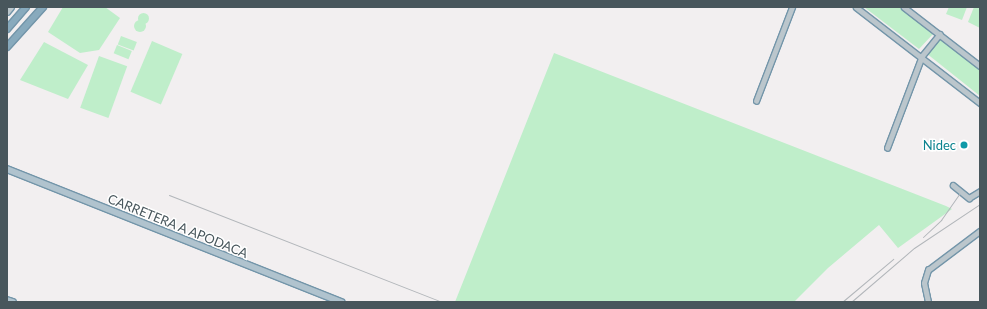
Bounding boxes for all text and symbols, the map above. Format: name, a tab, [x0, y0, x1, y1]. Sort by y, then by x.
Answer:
place label: Nidec	[923, 137, 956, 153]
marker: Nidec	[959, 140, 969, 150]
street label: CARRETERA A APODACA	[105, 190, 251, 262]

